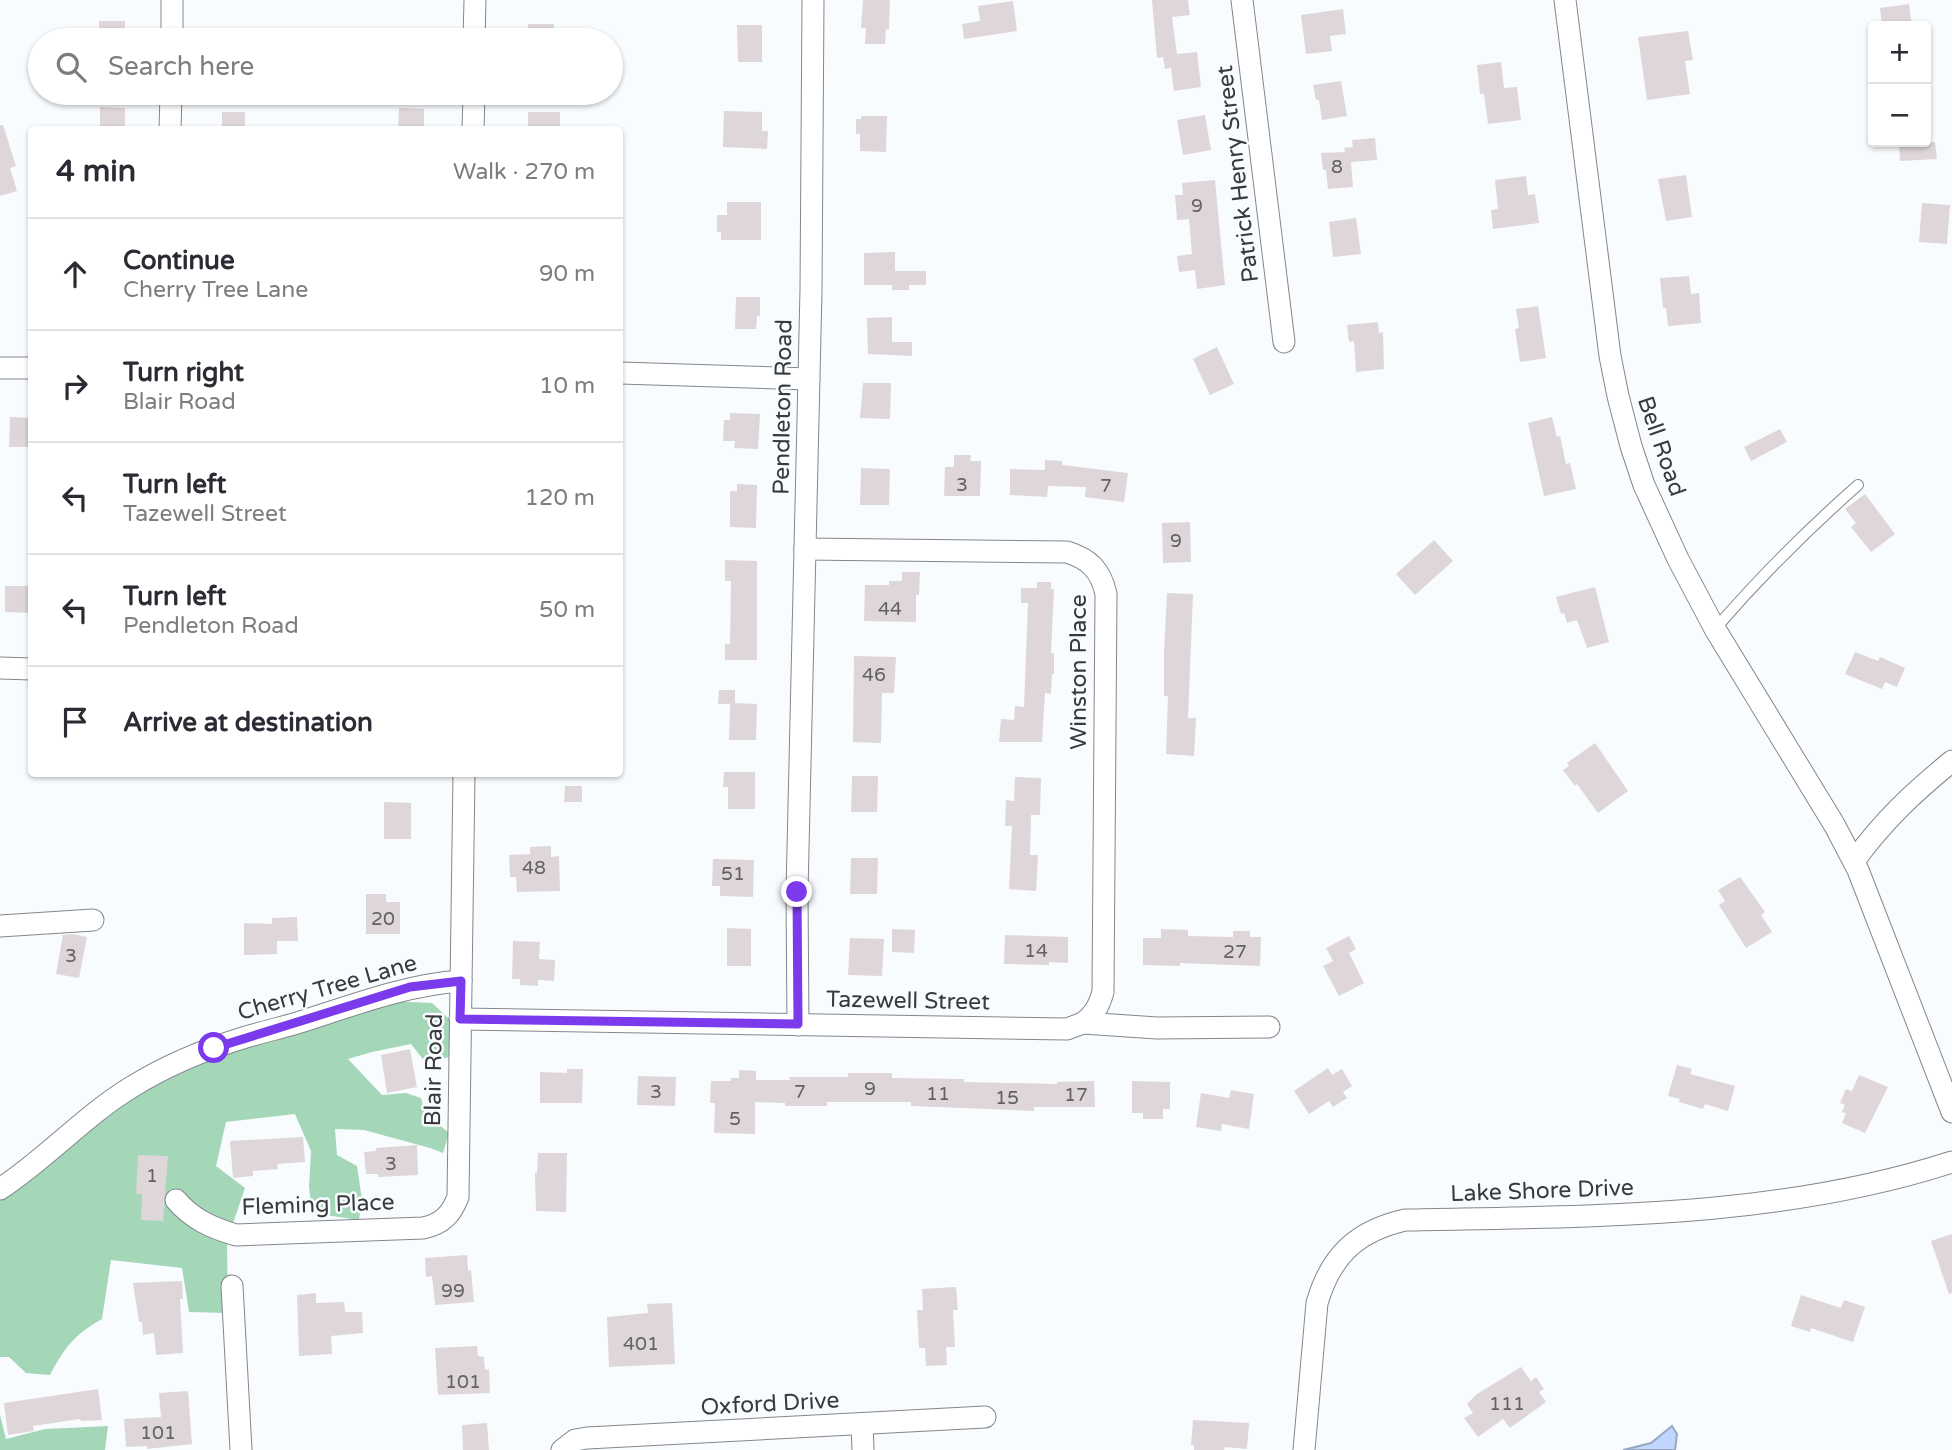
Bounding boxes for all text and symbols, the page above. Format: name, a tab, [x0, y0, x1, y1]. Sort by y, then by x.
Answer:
map controls	[1868, 21, 1931, 147]
button: +	[1868, 21, 1931, 84]
search box	[28, 28, 623, 105]
icon: search	[52, 48, 90, 86]
text: Search here	[108, 51, 254, 82]
street label: Patrick Henry Street	[1211, 64, 1265, 284]
button: −	[1868, 84, 1931, 147]
text: 4 min	[56, 153, 136, 190]
house number: 8	[1331, 156, 1343, 178]
text: Walk · 270 m	[453, 158, 595, 186]
house number: 9	[1191, 195, 1203, 217]
text: Continue	[123, 245, 235, 276]
icon: ahead	[56, 255, 94, 293]
text: 90 m	[539, 260, 595, 288]
text: Cherry Tree Lane	[123, 276, 308, 304]
street label: Pendleton Road	[767, 319, 799, 495]
text: Turn right	[123, 357, 244, 388]
icon: right	[56, 367, 94, 405]
text: 10 m	[539, 372, 595, 400]
text: Blair Road	[123, 388, 236, 416]
street label: Bell Road	[1631, 393, 1691, 500]
text: Turn left	[123, 469, 226, 500]
house number: 3	[956, 474, 968, 496]
house number: 7	[1100, 475, 1112, 497]
icon: left	[56, 479, 94, 517]
text: 120 m	[525, 484, 595, 512]
text: Tazewell Street	[123, 500, 287, 528]
house number: 9	[1170, 530, 1182, 552]
text: Turn left	[123, 581, 226, 612]
icon: left	[56, 591, 94, 629]
street label: Winston Place	[1065, 594, 1093, 750]
text: 50 m	[539, 596, 595, 624]
house number: 44	[878, 598, 902, 620]
text: Pendleton Road	[123, 612, 299, 640]
house number: 46	[862, 664, 886, 686]
icon: arrive	[56, 703, 94, 741]
text: Arrive at destination	[123, 707, 373, 738]
house number: 48	[522, 857, 546, 879]
house number: 51	[721, 863, 745, 885]
route end	[781, 876, 812, 907]
house number: 20	[371, 908, 395, 930]
house number: 14	[1024, 940, 1048, 962]
house number: 27	[1223, 941, 1247, 963]
house number: 3	[65, 945, 77, 967]
street label: Cherry Tree Lane	[234, 949, 420, 1027]
street label: Tazewell Street	[826, 986, 990, 1016]
street label: Blair Road	[419, 1013, 449, 1127]
route start	[198, 1032, 229, 1063]
house number: 9	[864, 1078, 876, 1100]
house number: 3	[650, 1081, 662, 1103]
house number: 7	[794, 1081, 806, 1103]
house number: 11	[926, 1083, 950, 1105]
house number: 17	[1064, 1084, 1088, 1106]
house number: 15	[995, 1087, 1019, 1109]
house number: 5	[729, 1108, 741, 1130]
house number: 3	[385, 1153, 397, 1175]
house number: 1	[146, 1165, 158, 1187]
street label: Lake Shore Drive	[1450, 1174, 1634, 1208]
street label: Fleming Place	[241, 1188, 395, 1222]
house number: 99	[441, 1280, 465, 1302]
house number: 401	[623, 1333, 659, 1355]
house number: 101	[445, 1371, 481, 1393]
street label: Oxford Drive	[700, 1386, 840, 1422]
house number: 111	[1489, 1393, 1525, 1415]
house number: 101	[140, 1422, 176, 1444]

